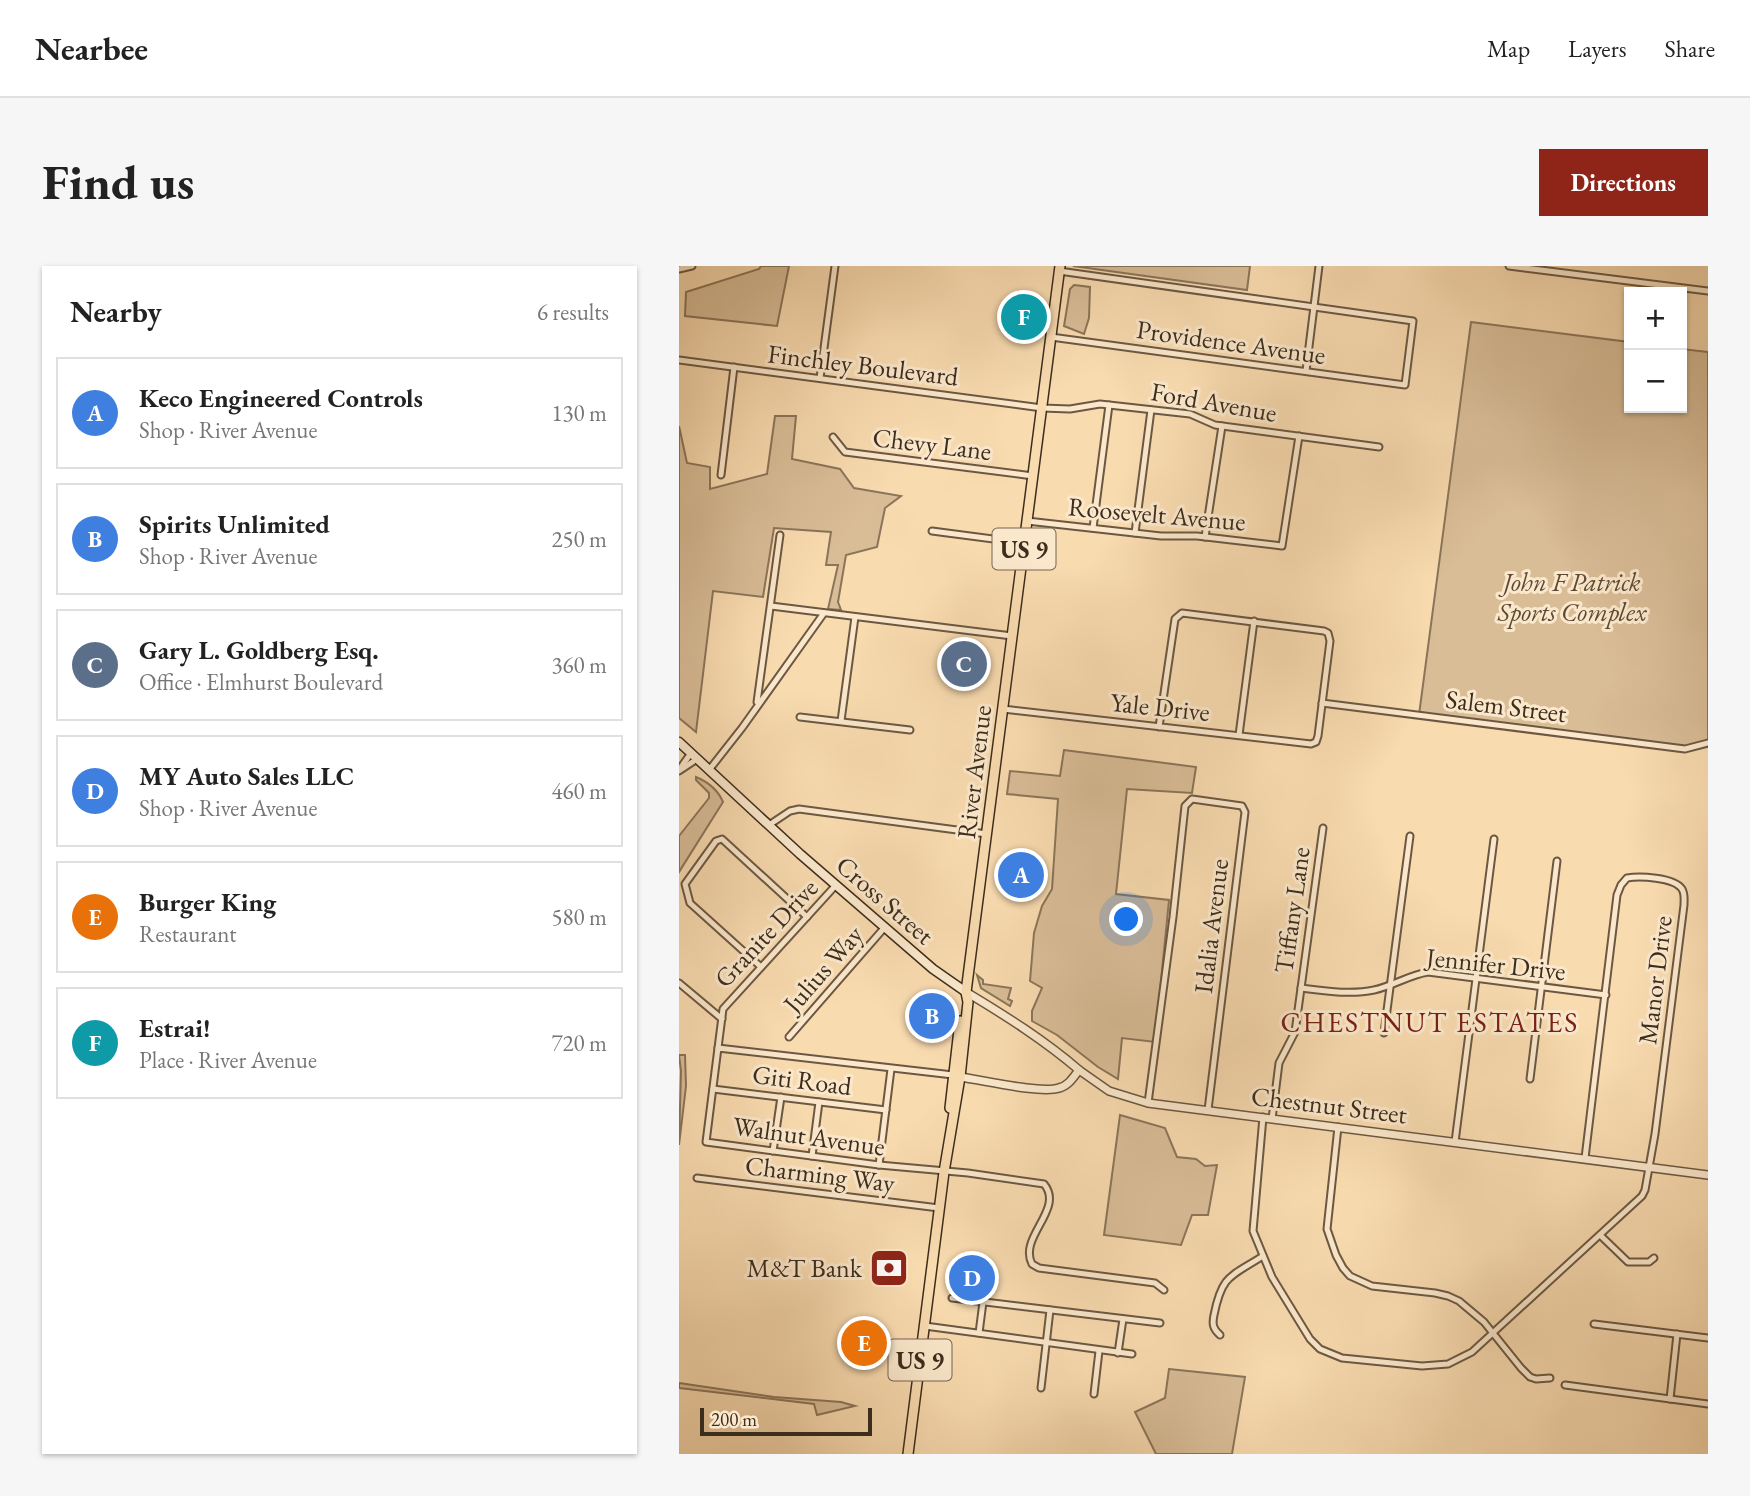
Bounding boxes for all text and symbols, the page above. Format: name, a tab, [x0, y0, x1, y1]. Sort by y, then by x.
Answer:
text: Nearbee	[35, 27, 148, 70]
text: Map	[1487, 33, 1530, 64]
text: Layers	[1568, 33, 1627, 64]
text: Share	[1665, 33, 1715, 64]
button: Directions	[1539, 149, 1708, 216]
text: Find us	[42, 150, 194, 214]
map controls	[1624, 287, 1687, 413]
button: +	[1624, 287, 1687, 350]
pin: F	[1001, 291, 1047, 343]
text: Nearby	[70, 292, 162, 331]
text: 6 results	[537, 297, 609, 327]
street label: Providence Avenue	[1134, 312, 1328, 372]
street label: Finchley Boulevard	[766, 336, 961, 394]
button: −	[1624, 350, 1687, 413]
street label: Ford Avenue	[1148, 374, 1280, 430]
text: Keco Engineered Controls	[139, 381, 423, 415]
text: A	[87, 398, 103, 428]
text: 130 m	[551, 398, 607, 428]
text: Shop · River Avenue	[139, 415, 317, 445]
street label: Chevy Lane	[871, 420, 993, 468]
street label: Roosevelt Avenue	[1067, 489, 1247, 539]
text: Spirits Unlimited	[139, 507, 330, 541]
text: B	[88, 524, 102, 554]
text: 250 m	[551, 524, 607, 554]
road number: US 9	[993, 528, 1055, 570]
text: Shop · River Avenue	[139, 541, 317, 571]
park label: John F Patrick Sports Complex	[1497, 565, 1648, 629]
text: Gary L. Goldberg Esq.	[139, 633, 379, 667]
pin: C	[941, 638, 987, 690]
text: C	[87, 650, 103, 680]
text: 360 m	[551, 650, 607, 680]
text: Office · Elmhurst Boulevard	[139, 667, 383, 697]
street label: Salem Street	[1444, 682, 1568, 730]
street label: Yale Drive	[1109, 685, 1211, 729]
street label: River Avenue	[949, 703, 999, 841]
text: MY Auto Sales LLC	[139, 759, 354, 793]
text: D	[86, 776, 104, 806]
text: 460 m	[551, 776, 607, 806]
text: Shop · River Avenue	[139, 793, 317, 823]
street label: Tiffany Lane	[1266, 845, 1318, 975]
street label: Cross Street	[829, 848, 941, 952]
pin: A	[998, 849, 1044, 901]
street label: Idalia Avenue	[1186, 857, 1236, 995]
street label: Granite Drive	[707, 871, 825, 995]
text: Burger King	[139, 885, 276, 919]
text: E	[88, 902, 102, 932]
text: 580 m	[551, 902, 607, 932]
your location	[1109, 902, 1143, 936]
street label: Manor Drive	[1630, 914, 1680, 1046]
street label: Julius Way	[774, 918, 871, 1021]
text: Restaurant	[139, 919, 237, 949]
street label: Jennifer Drive	[1423, 940, 1567, 988]
pin: B	[909, 990, 955, 1042]
district label: CHESTNUT ESTATES	[1281, 1004, 1579, 1040]
text: Estrai!	[139, 1011, 210, 1045]
text: F	[89, 1028, 101, 1058]
text: 720 m	[551, 1028, 607, 1058]
text: Place · River Avenue	[139, 1045, 317, 1075]
street label: Giti Road	[751, 1057, 854, 1103]
street label: Chestnut Street	[1249, 1079, 1409, 1131]
street label: Walnut Avenue	[731, 1109, 887, 1163]
street label: Charming Way	[743, 1148, 897, 1200]
bank icon: M&T Bank	[868, 1247, 910, 1289]
place label: M&T Bank	[747, 1251, 863, 1285]
pin: D	[949, 1252, 995, 1304]
pin: E	[841, 1317, 887, 1369]
road number: US 9	[889, 1340, 951, 1380]
scale bar	[700, 1405, 871, 1437]
text: 200 m	[711, 1407, 757, 1432]

